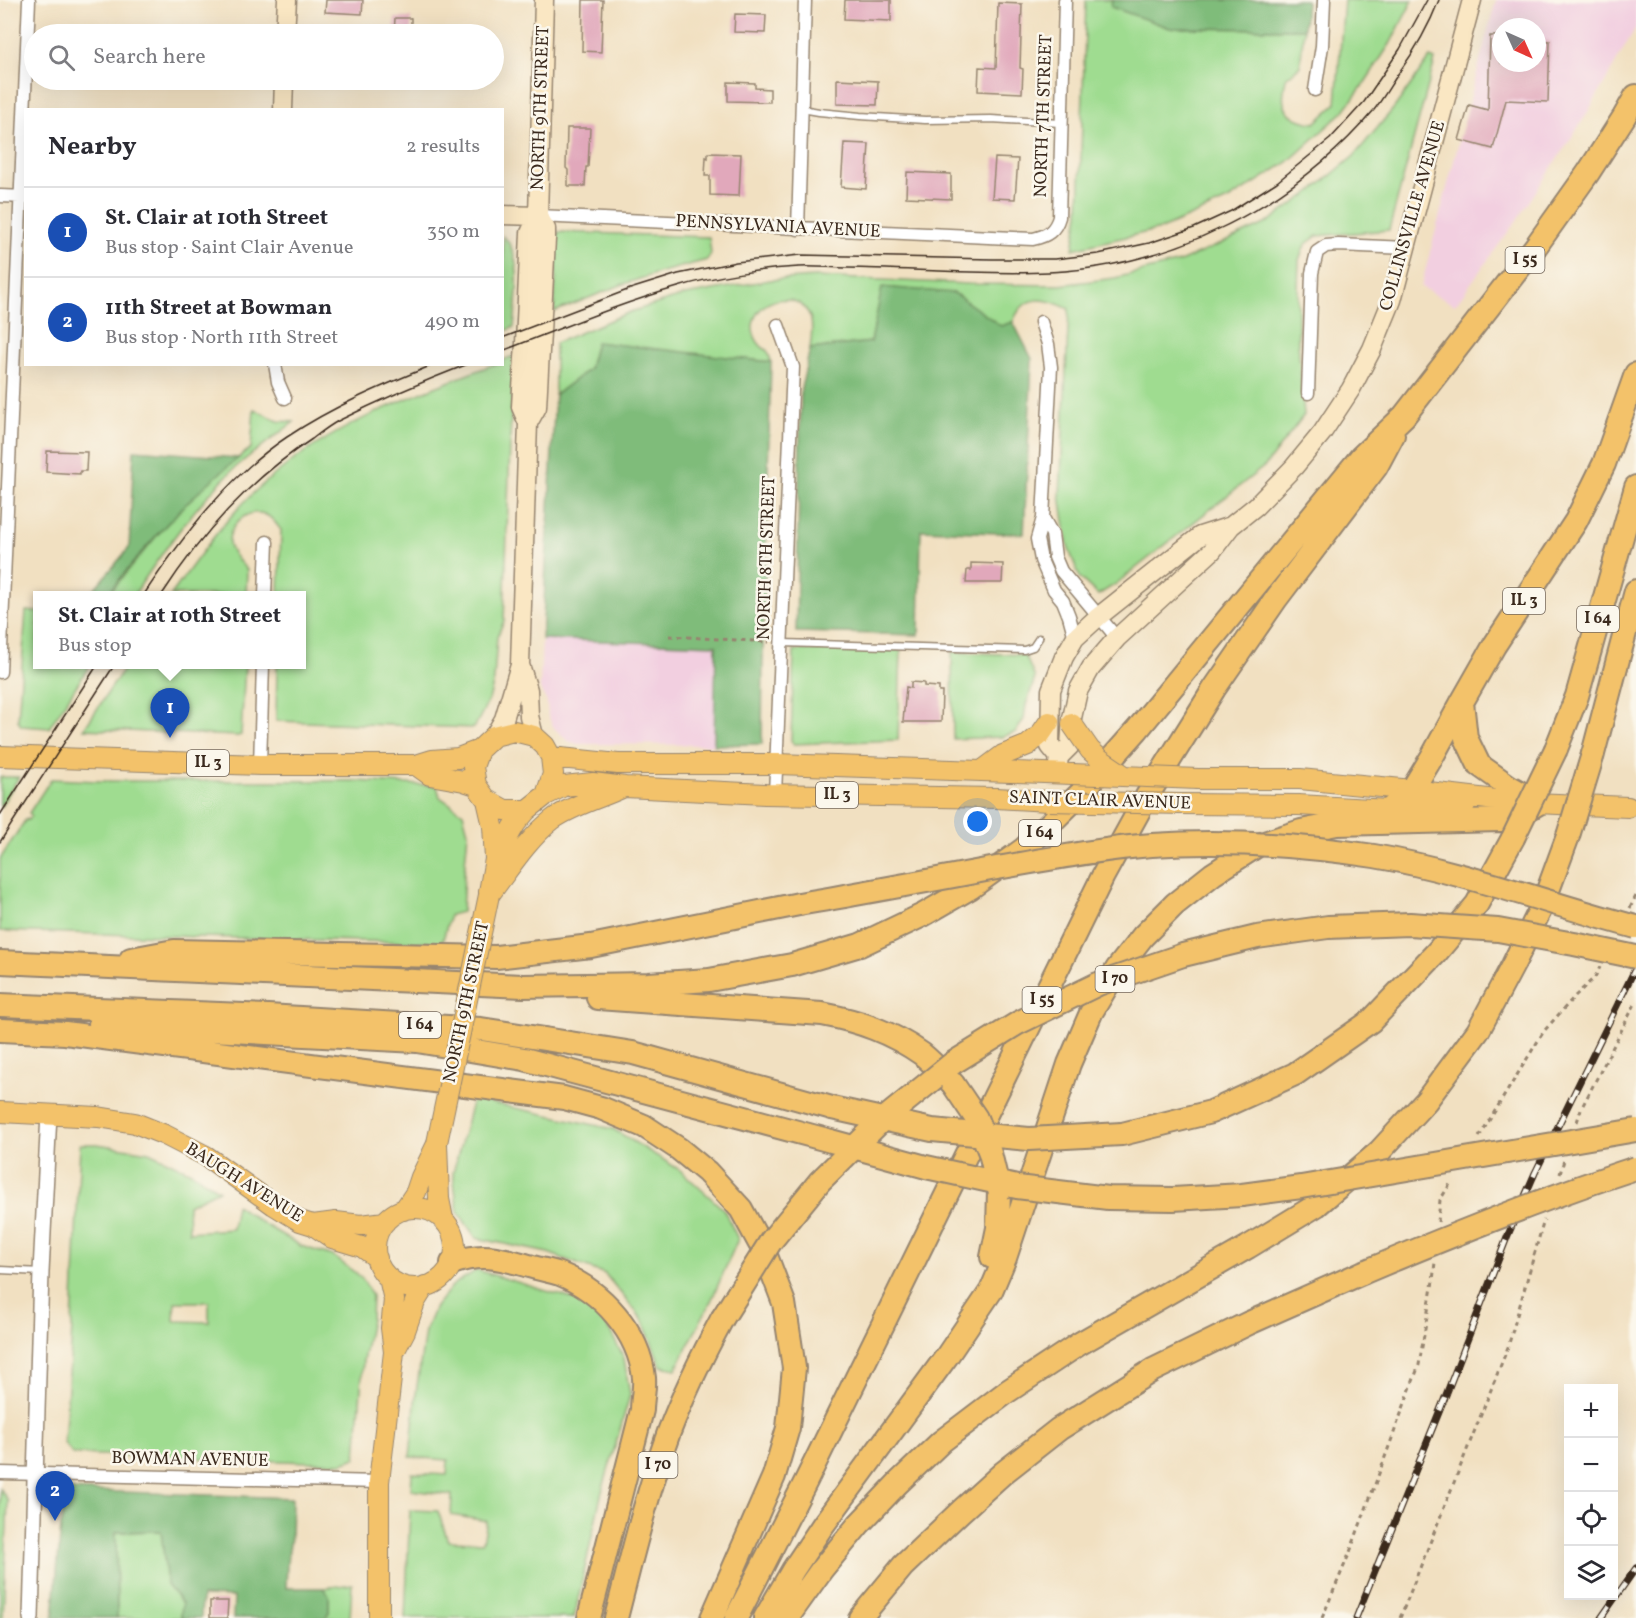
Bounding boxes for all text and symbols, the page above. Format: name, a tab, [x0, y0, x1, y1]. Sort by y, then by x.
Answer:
north arrow	[1492, 18, 1546, 72]
search box	[24, 24, 504, 90]
street label: NORTH 9TH STREET	[526, 25, 556, 191]
street label: NORTH 7TH STREET	[1029, 33, 1059, 198]
icon: search	[45, 41, 78, 74]
text: Search here	[93, 42, 206, 73]
street label: COLLINSVILLE AVENUE	[1374, 118, 1452, 314]
text: Nearby	[48, 129, 137, 165]
text: 2 results	[406, 133, 480, 161]
text: St. Clair at 10th Street	[105, 203, 328, 234]
street label: PENNSYLVANIA AVENUE	[675, 209, 881, 245]
text: 1	[63, 218, 72, 246]
text: 350 m	[427, 218, 480, 246]
text: Bus stop · Saint Clair Avenue	[105, 234, 354, 262]
road number: I 55	[1506, 247, 1544, 273]
text: 11th Street at Bowman	[105, 293, 332, 324]
text: 2	[62, 308, 73, 336]
text: 490 m	[424, 308, 480, 336]
text: Bus stop · North 11th Street	[105, 324, 338, 352]
street label: NORTH 8TH STREET	[752, 475, 782, 641]
road number: IL 3	[1503, 588, 1545, 614]
popup	[33, 591, 306, 669]
text: St. Clair at 10th Street	[58, 601, 281, 632]
road number: I 64	[1577, 606, 1619, 632]
text: Bus stop	[58, 632, 132, 660]
pin: 1	[150, 688, 190, 738]
road number: IL 3	[187, 750, 229, 776]
road number: IL 3	[816, 782, 858, 808]
street label: SAINT CLAIR AVENUE	[1009, 785, 1192, 817]
your location	[963, 807, 992, 836]
road number: I 64	[1019, 820, 1061, 846]
street label: NORTH 9TH STREET	[438, 918, 496, 1085]
road number: I 70	[1096, 966, 1134, 992]
road number: I 55	[1022, 987, 1062, 1013]
road number: I 64	[399, 1012, 441, 1038]
street label: BAUGH AVENUE	[180, 1137, 308, 1229]
map controls	[1564, 1384, 1618, 1600]
button: +	[1564, 1384, 1618, 1438]
button: −	[1564, 1438, 1618, 1492]
street label: BOWMAN AVENUE	[111, 1446, 269, 1474]
road number: I 70	[638, 1452, 678, 1478]
pin: 2	[36, 1472, 74, 1521]
button: locate	[1564, 1492, 1618, 1546]
button: layers	[1564, 1546, 1618, 1600]

